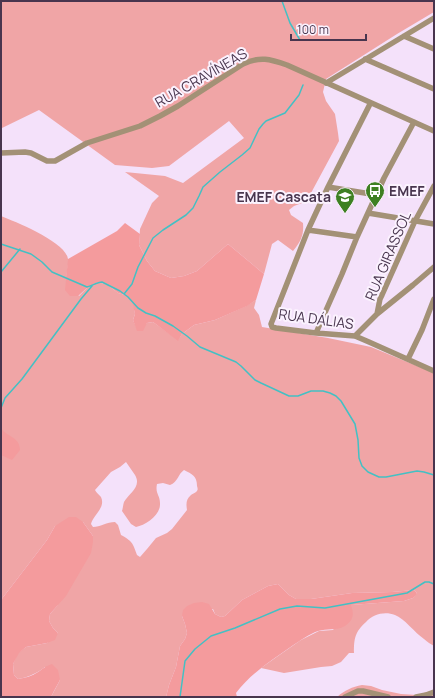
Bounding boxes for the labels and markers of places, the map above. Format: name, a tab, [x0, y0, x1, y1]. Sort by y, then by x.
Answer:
bus stop icon: EMEF	[364, 180, 386, 208]
place label: EMEF	[389, 181, 425, 200]
school or university icon: EMEF Cascata	[334, 186, 356, 214]
place label: EMEF Cascata	[236, 187, 331, 206]

